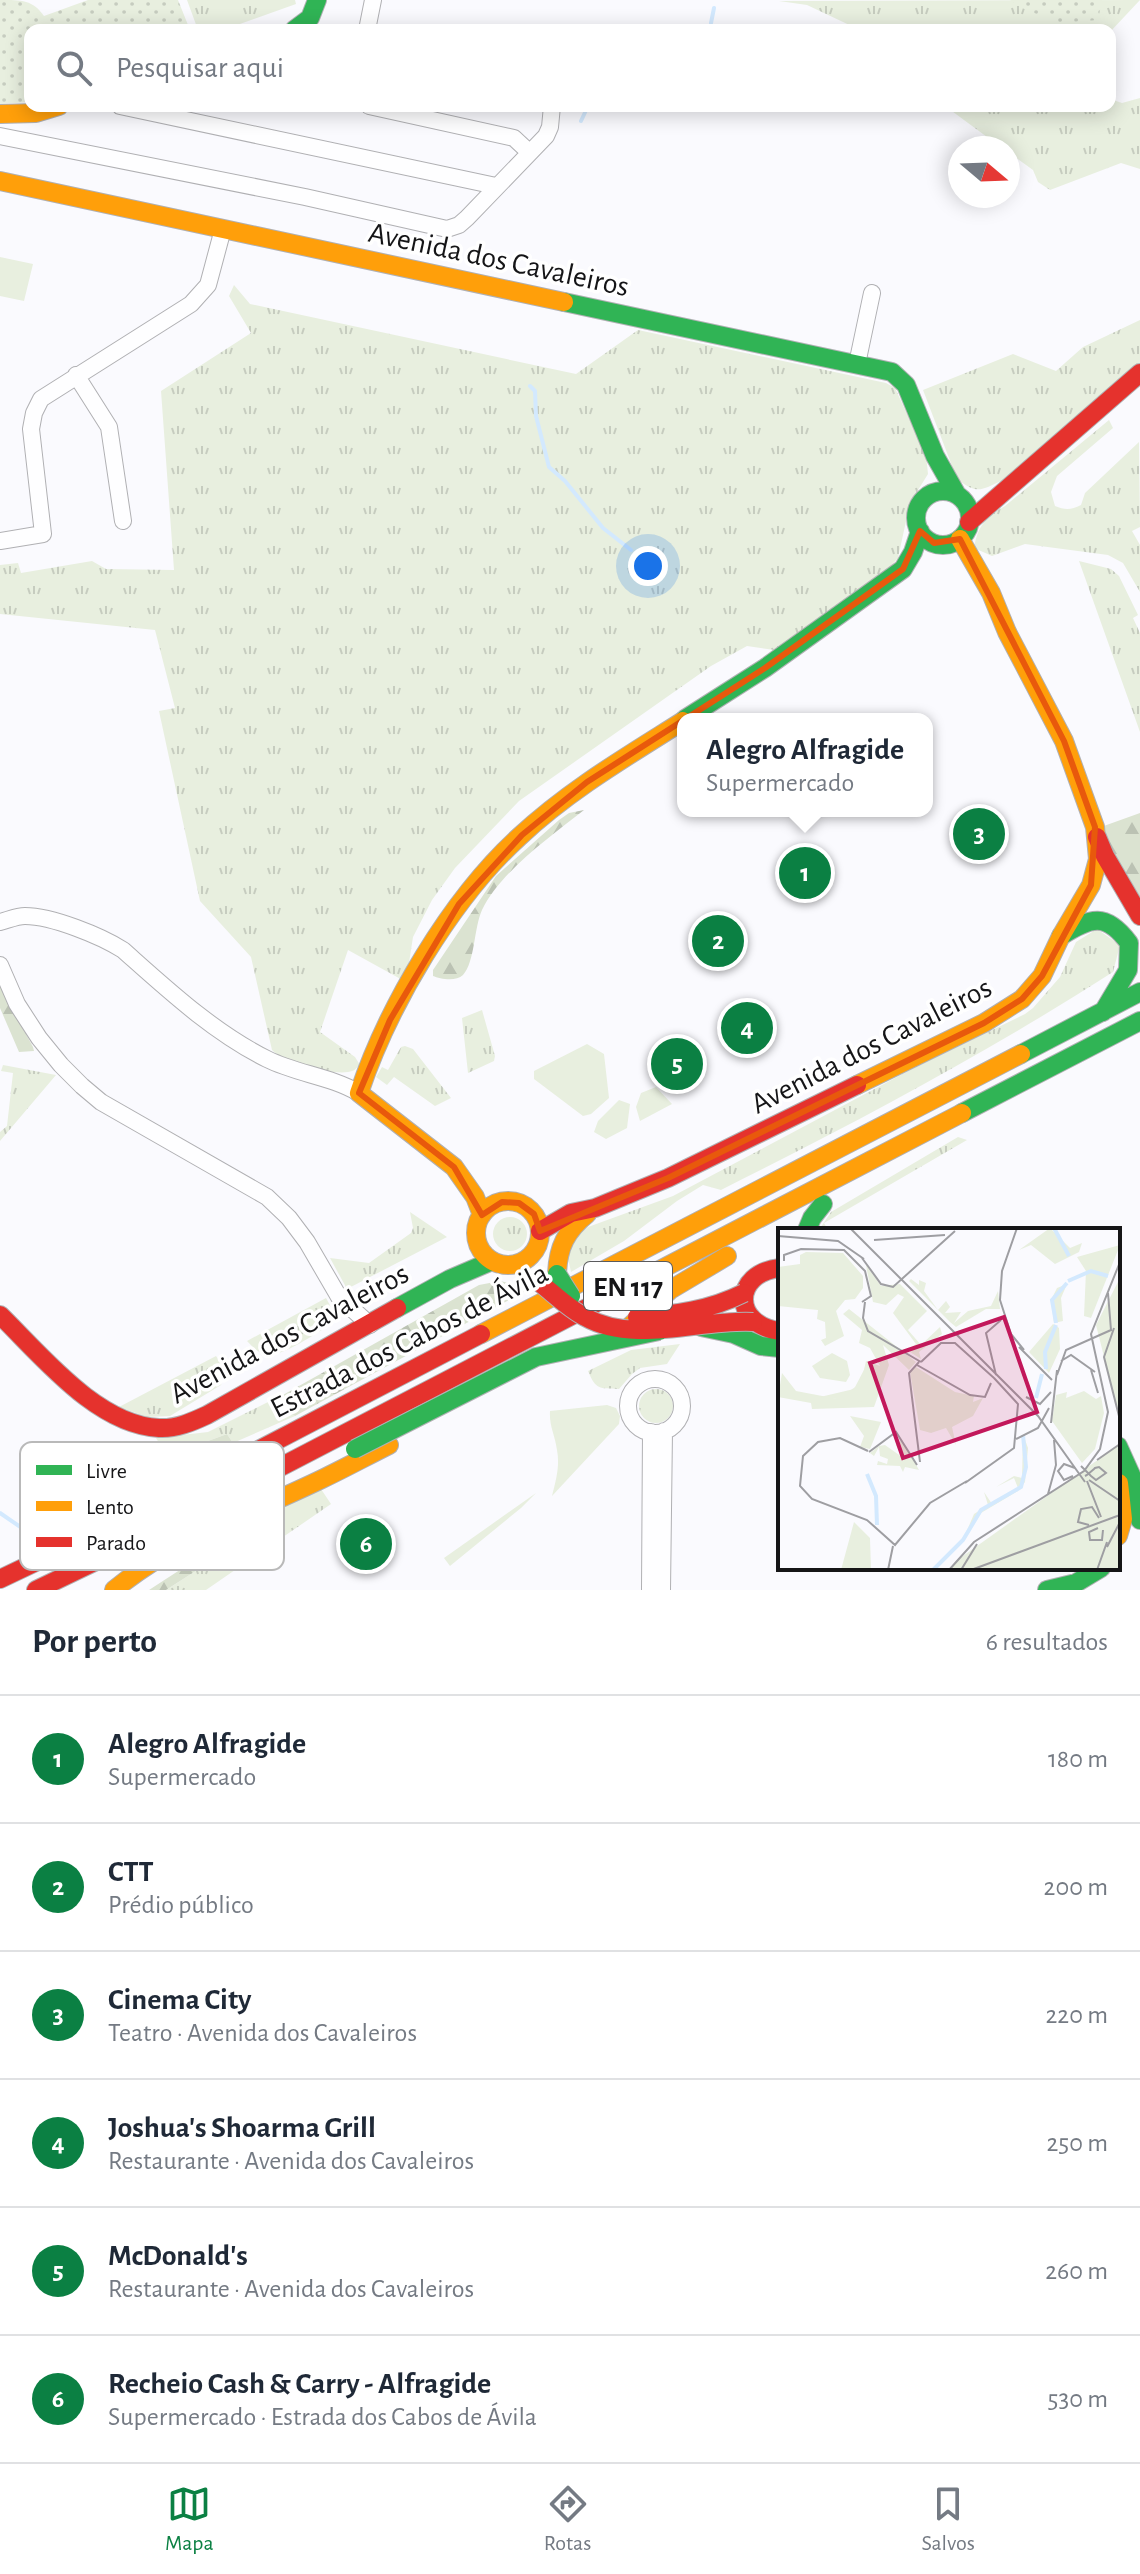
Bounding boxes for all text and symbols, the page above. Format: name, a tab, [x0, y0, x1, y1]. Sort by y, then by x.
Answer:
search box	[24, 24, 1116, 112]
icon: search	[52, 46, 96, 90]
text: Pesquisar aqui	[116, 53, 284, 83]
north arrow	[948, 136, 1020, 208]
street label: Avenida dos Cavaleiros	[366, 218, 632, 302]
your location	[628, 546, 668, 586]
popup	[677, 713, 933, 817]
text: Alegro Alfragide	[706, 735, 904, 765]
text: Supermercado	[706, 770, 854, 796]
pin: 3	[953, 804, 1005, 864]
pin: 1	[779, 843, 831, 903]
pin: 2	[692, 911, 744, 971]
street label: Avenida dos Cavaleiros	[746, 972, 997, 1120]
pin: 4	[721, 998, 773, 1058]
pin: 5	[651, 1034, 703, 1094]
inset map	[778, 1228, 1120, 1570]
street label: Estrada dos Cabos de Ávila	[265, 1256, 553, 1424]
street label: Avenida dos Cavaleiros	[165, 1258, 414, 1409]
road number: EN 117	[584, 1262, 672, 1310]
legend	[20, 1442, 284, 1570]
text: Livre	[86, 1460, 127, 1482]
text: Lento	[86, 1496, 134, 1518]
pin: 6	[340, 1514, 392, 1574]
text: Parado	[86, 1532, 146, 1554]
text: Por perto	[32, 1625, 157, 1659]
text: 6 resultados	[986, 1629, 1108, 1655]
text: Alegro Alfragide	[108, 1729, 306, 1759]
text: 1	[53, 1746, 63, 1772]
text: 180 m	[1048, 1746, 1108, 1772]
text: Supermercado	[108, 1764, 256, 1790]
text: CTT	[108, 1857, 154, 1887]
text: 2	[52, 1874, 64, 1900]
text: 200 m	[1044, 1874, 1108, 1900]
text: Prédio público	[108, 1892, 254, 1918]
text: Cinema City	[108, 1985, 251, 2015]
text: 3	[52, 2002, 64, 2028]
text: 220 m	[1046, 2002, 1108, 2028]
text: Teatro · Avenida dos Cavaleiros	[108, 2020, 417, 2046]
text: Joshua's Shoarma Grill	[108, 2113, 376, 2143]
text: 4	[51, 2130, 65, 2156]
text: 250 m	[1046, 2130, 1108, 2156]
text: Restaurante · Avenida dos Cavaleiros	[108, 2148, 474, 2174]
text: McDonald's	[108, 2241, 248, 2271]
text: 5	[52, 2258, 64, 2284]
text: 260 m	[1045, 2258, 1108, 2284]
text: Restaurante · Avenida dos Cavaleiros	[108, 2276, 474, 2302]
text: Recheio Cash & Carry - Alfragide	[108, 2369, 491, 2399]
text: 6	[52, 2386, 64, 2412]
text: 530 m	[1048, 2386, 1108, 2412]
text: Supermercado · Estrada dos Cabos de Ávila	[108, 2404, 537, 2430]
tab: Mapa	[165, 2482, 214, 2556]
tab: Rotas	[544, 2482, 591, 2556]
tab: Salvos	[921, 2482, 975, 2556]

